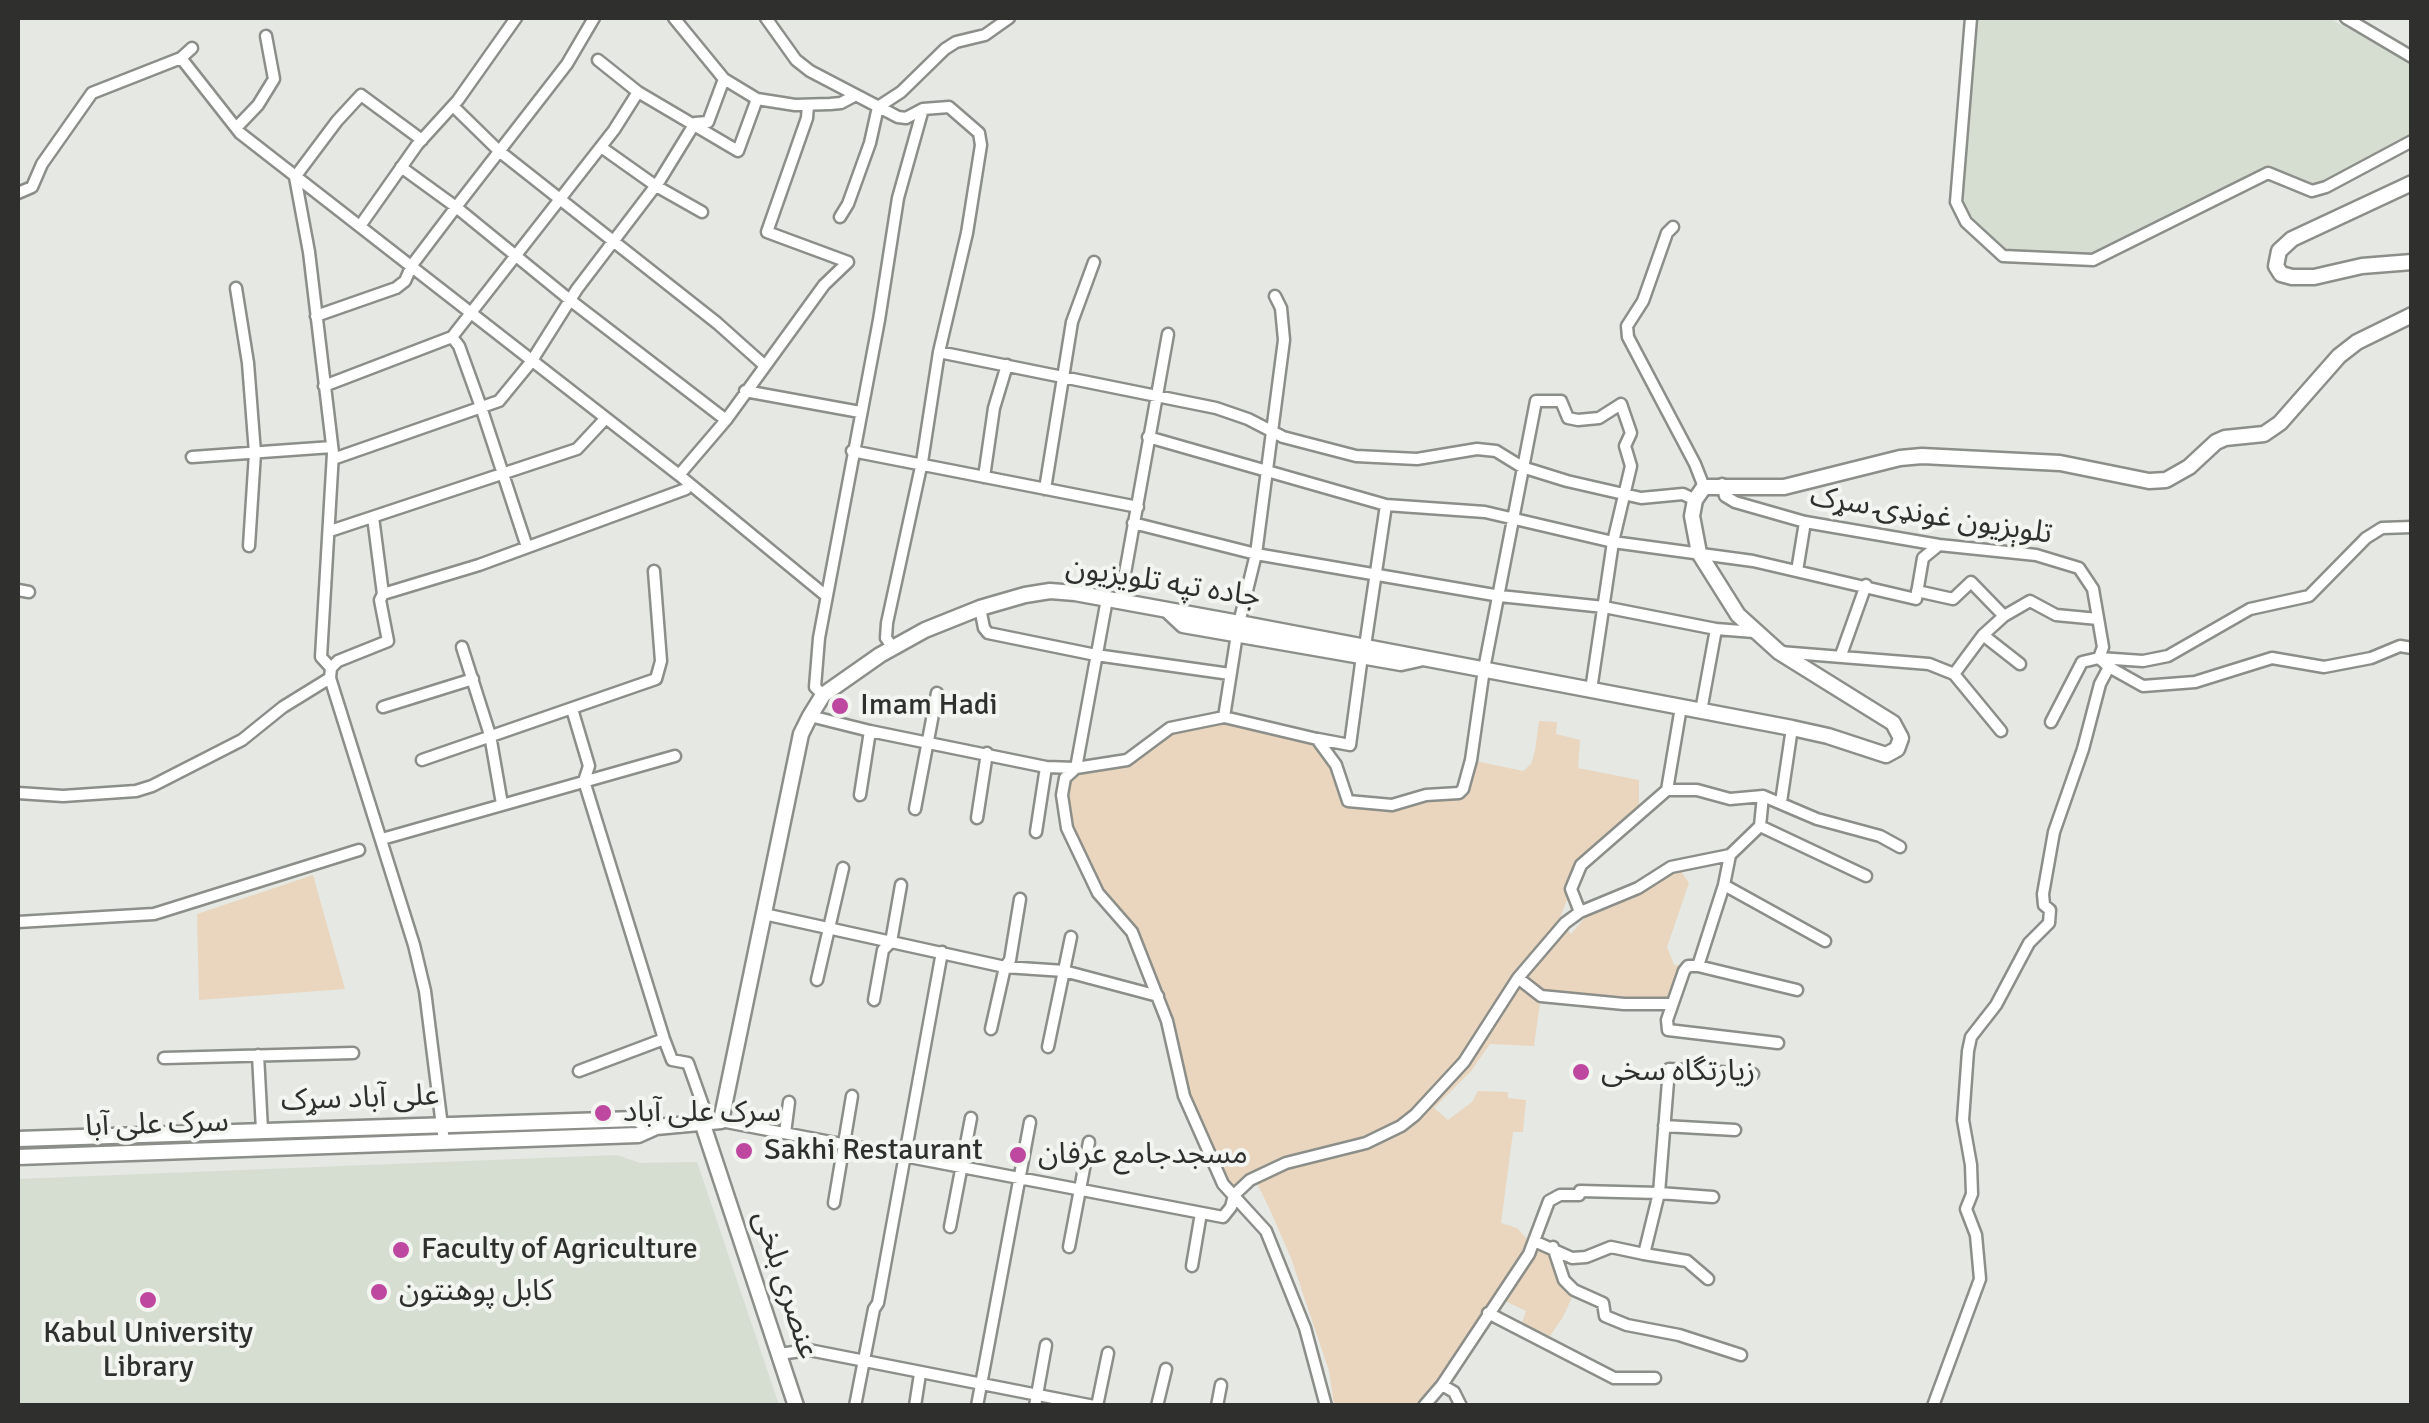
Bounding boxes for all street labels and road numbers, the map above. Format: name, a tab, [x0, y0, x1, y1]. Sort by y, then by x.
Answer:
street label: تلوېزيون غونډۍ سړک	[1807, 479, 2055, 553]
street label: جاده تپه تلویزیون	[1063, 550, 1263, 616]
street label: علی آباد سړک	[280, 1078, 440, 1120]
street label: سرک علی آبا	[85, 1105, 229, 1145]
street label: عنصری بلخی	[744, 1206, 826, 1364]

